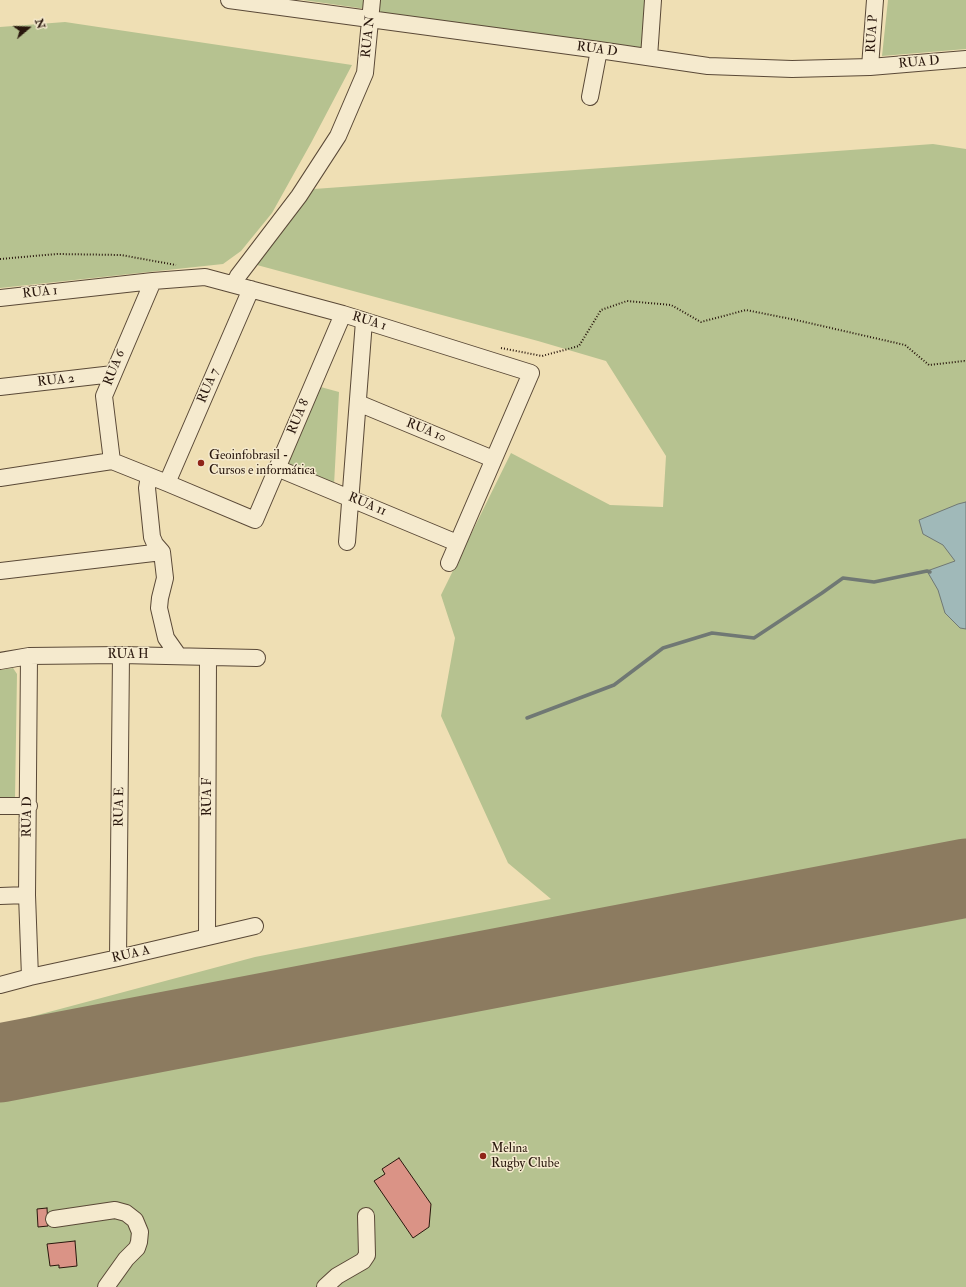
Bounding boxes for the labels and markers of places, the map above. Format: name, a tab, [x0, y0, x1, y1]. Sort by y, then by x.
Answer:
place label: Geoinfobrasil - Cursos e informática	[209, 448, 315, 479]
marker: Geoinfobrasil - Cursos e informática	[196, 458, 206, 468]
place label: Melina Rugby Clube	[491, 1141, 559, 1172]
marker: Melina Rugby Clube	[478, 1151, 488, 1161]

